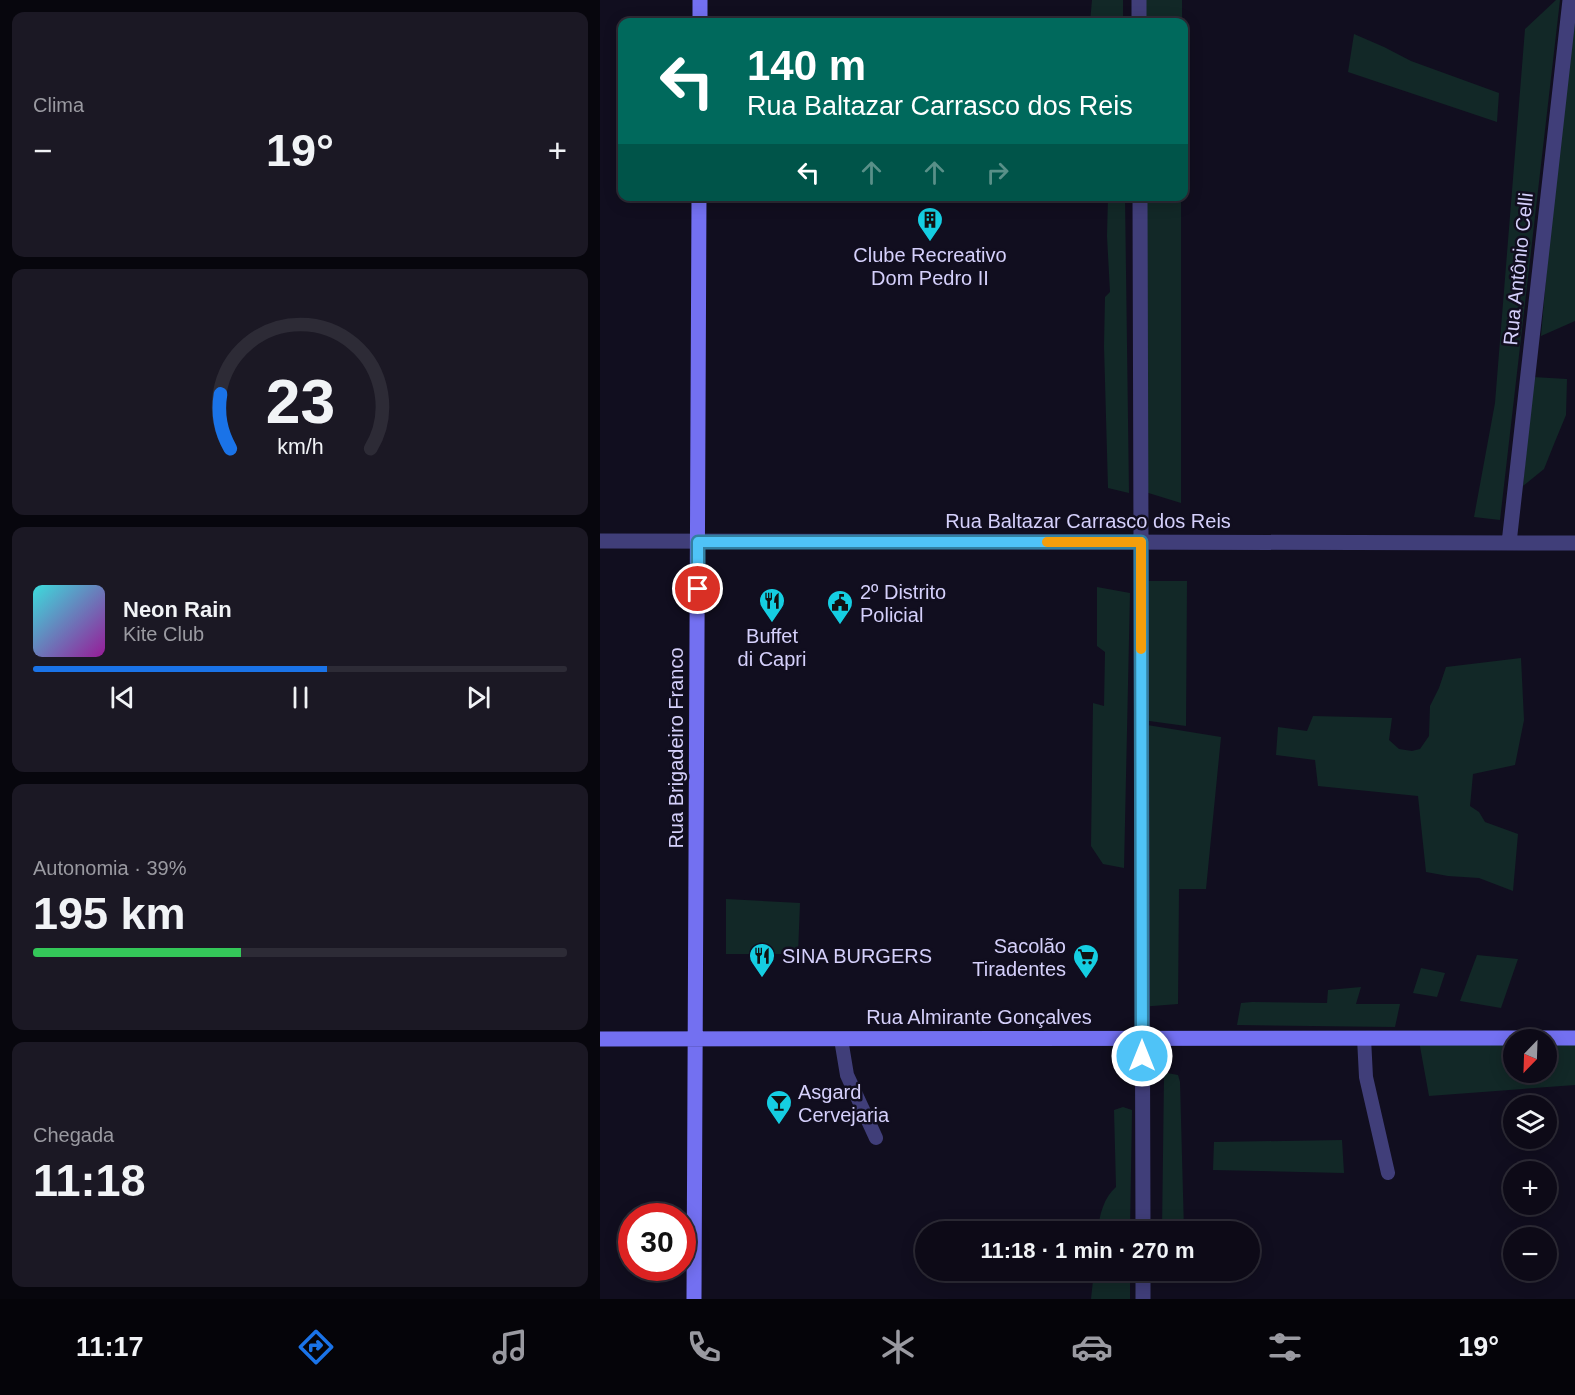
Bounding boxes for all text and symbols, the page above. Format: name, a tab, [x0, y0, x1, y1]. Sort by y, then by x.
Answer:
icon: left	[648, 42, 726, 120]
text: 140 m	[747, 42, 866, 89]
text: Rua Baltazar Carrasco dos Reis	[747, 91, 1133, 121]
text: Clima	[33, 94, 84, 116]
text: 19°	[266, 125, 334, 176]
text: −	[33, 132, 52, 169]
text: +	[548, 132, 567, 169]
icon: left	[792, 156, 825, 189]
icon: ahead	[855, 156, 888, 189]
icon: ahead	[918, 156, 951, 189]
icon: right	[981, 156, 1014, 189]
street label: Rua Antônio Celli	[1499, 192, 1537, 346]
building icon: Clube Recreativo Dom Pedro II	[915, 205, 945, 243]
place label: Clube Recreativo Dom Pedro II	[853, 244, 1007, 289]
text: 23	[265, 367, 335, 436]
text: km/h	[277, 436, 323, 460]
street label: Rua Baltazar Carrasco dos Reis	[945, 510, 1231, 532]
pin	[672, 563, 723, 614]
icon: arrive	[681, 572, 714, 605]
place label: 2º Distrito Policial	[860, 581, 946, 626]
restaurant icon: Buffet di Capri	[757, 586, 787, 624]
public building icon: 2º Distrito Policial	[825, 588, 855, 626]
text: Neon Rain	[123, 597, 232, 622]
text: Kite Club	[123, 623, 204, 645]
place label: Buffet di Capri	[738, 625, 806, 670]
street label: Rua Brigadeiro Franco	[665, 647, 687, 849]
icon: previous	[106, 681, 139, 714]
icon: pause	[284, 681, 317, 714]
icon: next	[462, 681, 495, 714]
text: Autonomia · 39%	[33, 857, 186, 879]
text: 195 km	[33, 888, 186, 939]
place label: Sacolão Tiradentes	[972, 935, 1066, 980]
restaurant icon: SINA BURGERS	[747, 941, 777, 979]
supermarket icon: Sacolão Tiradentes	[1071, 942, 1101, 980]
place label: SINA BURGERS	[782, 945, 932, 967]
street label: Rua Almirante Gonçalves	[866, 1006, 1092, 1028]
position arrow	[1110, 1024, 1174, 1088]
north arrow	[1503, 1029, 1557, 1083]
map controls	[1503, 1029, 1557, 1281]
place label: Asgard Cervejaria	[798, 1081, 890, 1126]
bar icon: Asgard Cervejaria	[764, 1088, 794, 1126]
button: layers	[1503, 1095, 1557, 1149]
text: Chegada	[33, 1124, 114, 1146]
text: 11:18	[33, 1155, 146, 1206]
button: +	[1503, 1161, 1557, 1215]
speed limit sign: 30	[618, 1203, 696, 1281]
button: −	[1503, 1227, 1557, 1281]
text: 11:18 · 1 min · 270 m	[981, 1238, 1195, 1263]
icon: directions	[295, 1326, 337, 1368]
icon: music	[489, 1326, 531, 1368]
icon: phone	[683, 1326, 725, 1368]
icon: climate	[877, 1326, 919, 1368]
icon: car	[1071, 1326, 1113, 1368]
icon: filters	[1264, 1326, 1306, 1368]
text: 11:17	[76, 1332, 143, 1362]
text: 19°	[1458, 1332, 1499, 1362]

